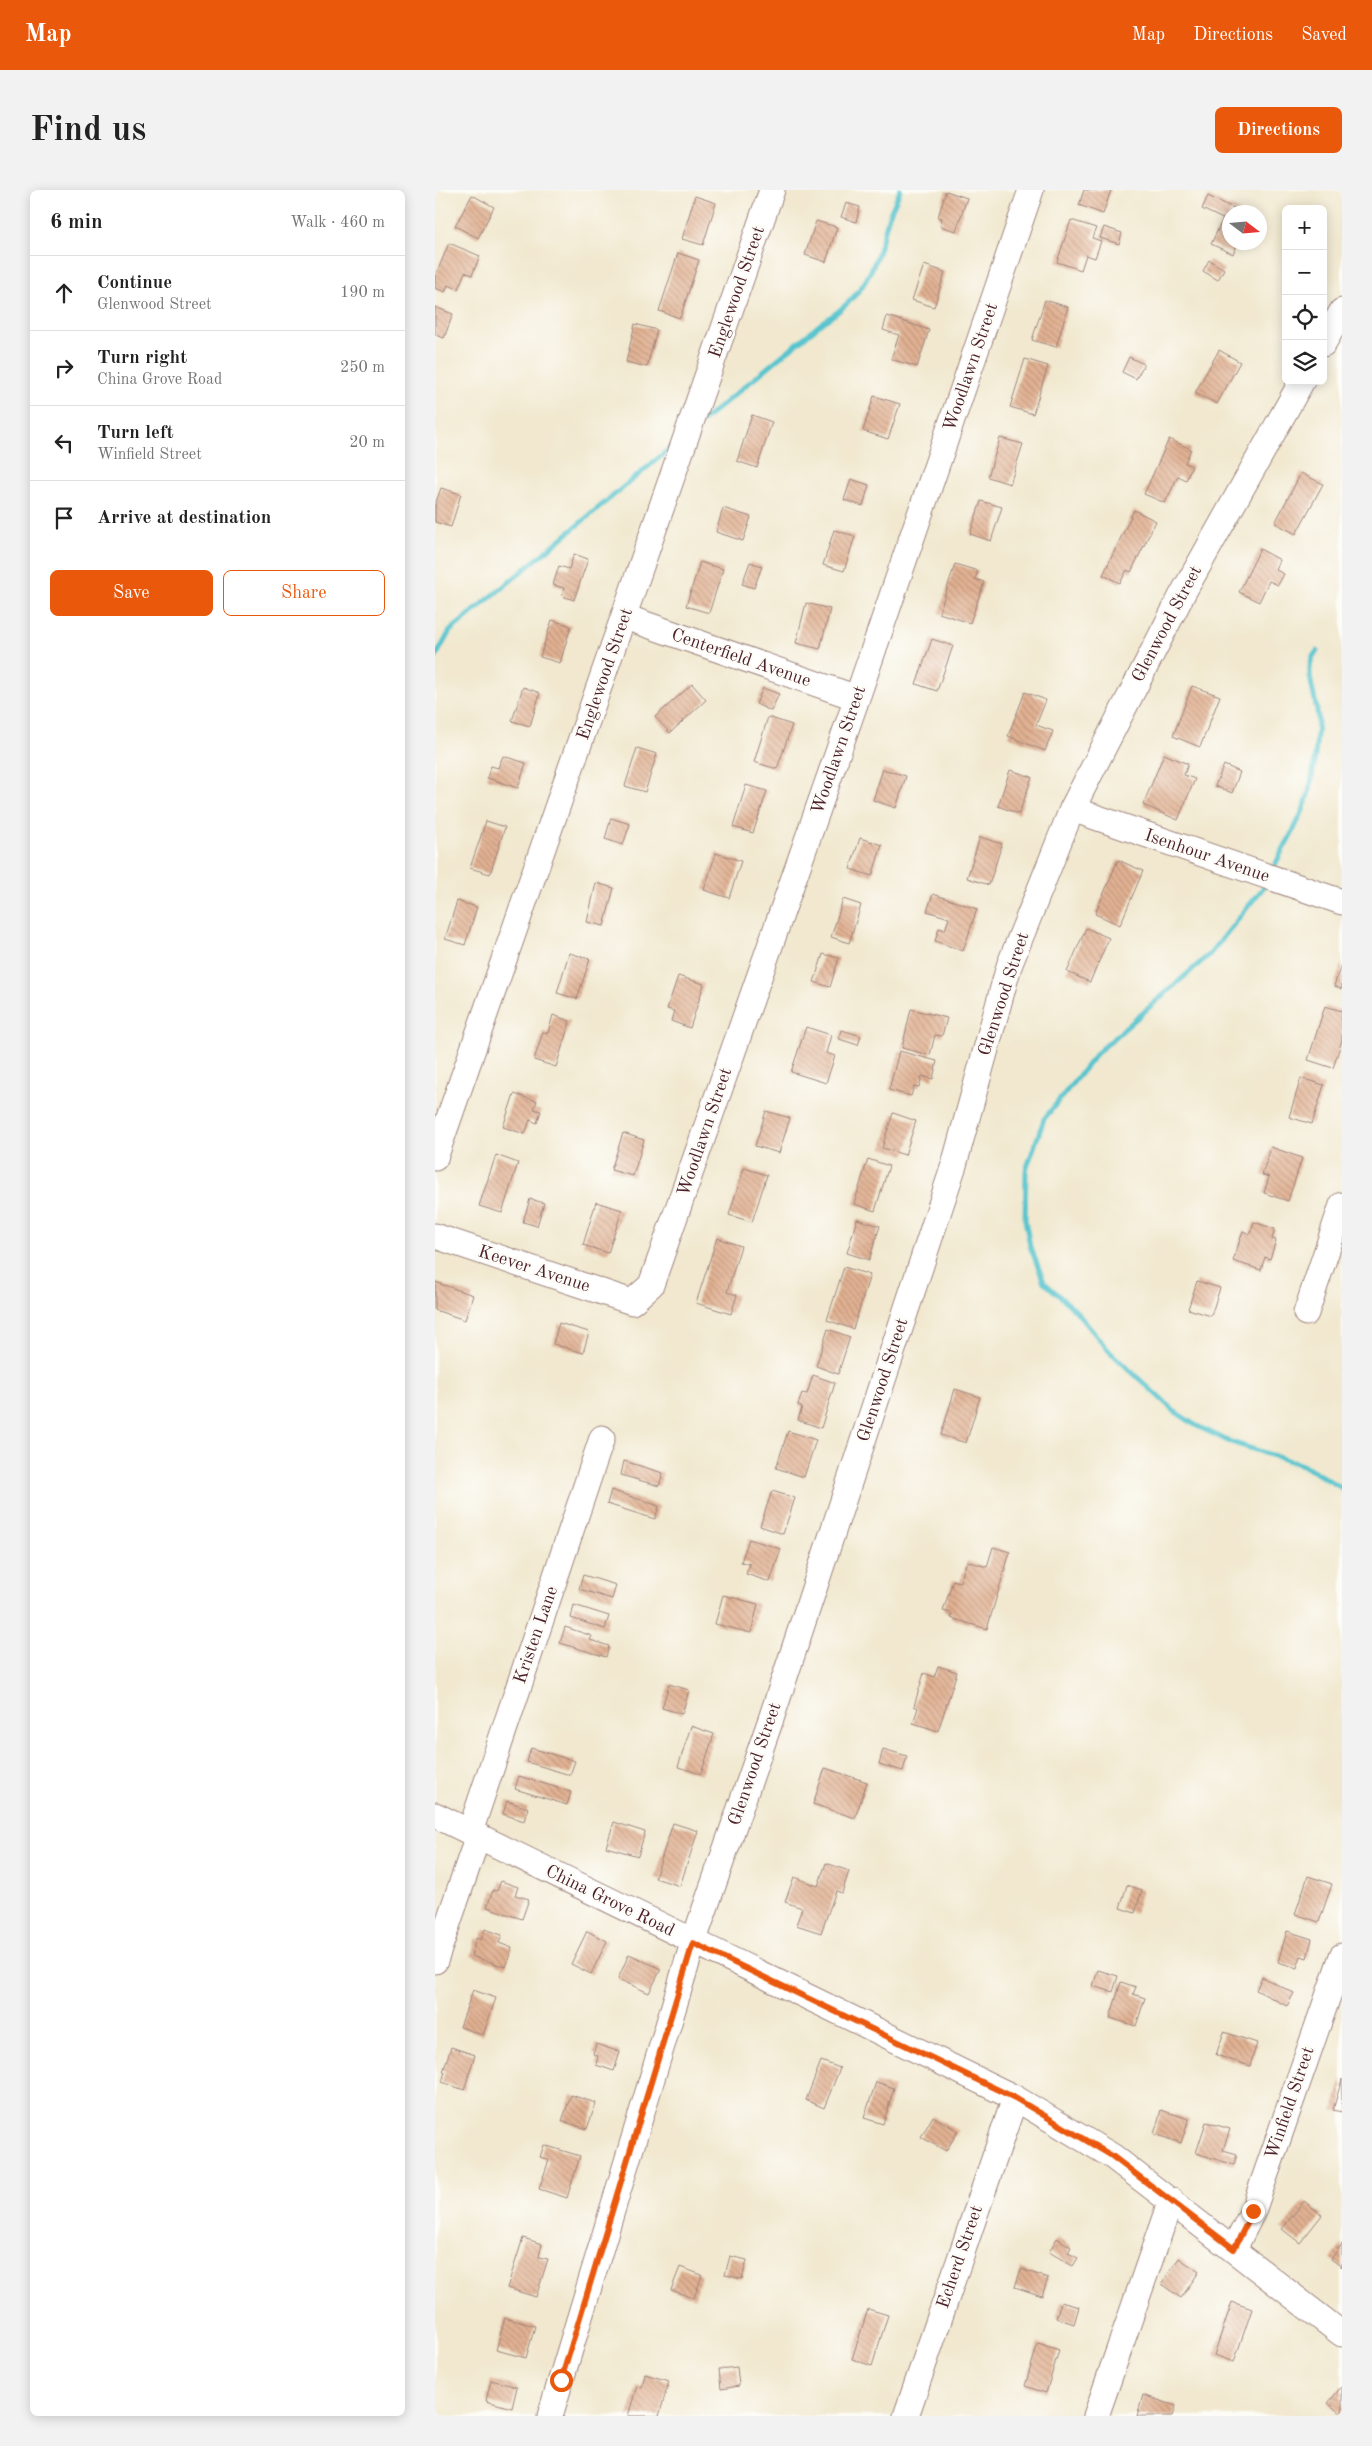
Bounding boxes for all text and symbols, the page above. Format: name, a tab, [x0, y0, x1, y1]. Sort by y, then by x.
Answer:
text: Map	[25, 23, 72, 47]
text: Map	[1132, 26, 1165, 44]
text: Directions	[1193, 26, 1273, 44]
text: Saved	[1301, 26, 1347, 44]
button: Directions	[1215, 107, 1342, 153]
text: Find us	[30, 113, 146, 148]
north arrow	[1222, 205, 1267, 250]
map controls	[1282, 205, 1327, 385]
button: +	[1282, 205, 1327, 250]
text: 6 min	[50, 212, 103, 233]
text: Walk · 460 m	[290, 215, 385, 231]
street label: Englewood Street	[706, 224, 768, 360]
button: −	[1282, 250, 1327, 295]
text: Continue	[97, 274, 172, 293]
icon: ahead	[50, 279, 78, 307]
text: 190 m	[340, 285, 385, 301]
button: locate	[1282, 295, 1327, 340]
text: Glenwood Street	[97, 297, 212, 313]
street label: Woodlawn Street	[941, 300, 1001, 434]
button: layers	[1282, 340, 1327, 385]
text: Turn right	[97, 349, 187, 368]
icon: right	[50, 354, 78, 382]
text: 250 m	[340, 360, 385, 376]
text: China Grove Road	[97, 372, 222, 388]
text: Turn left	[97, 424, 174, 443]
icon: left	[50, 429, 78, 457]
text: 20 m	[349, 435, 385, 451]
text: Winfield Street	[97, 447, 202, 463]
icon: arrive	[50, 504, 78, 532]
text: Arrive at destination	[97, 509, 271, 528]
street label: Glenwood Street	[1129, 563, 1205, 685]
button: Save	[50, 570, 213, 616]
button: Share	[223, 570, 385, 616]
street label: Englewood Street	[574, 606, 636, 742]
street label: Centerfield Avenue	[669, 626, 813, 690]
street label: Woodlawn Street	[809, 683, 869, 817]
street label: Isenhour Avenue	[1142, 826, 1272, 886]
street label: Glenwood Street	[976, 930, 1032, 1058]
street label: Woodlawn Street	[675, 1065, 735, 1199]
street label: Keever Avenue	[476, 1242, 592, 1296]
street label: Glenwood Street	[855, 1316, 911, 1444]
street label: Kristen Lane	[511, 1584, 561, 1686]
street label: Glenwood Street	[726, 1700, 784, 1828]
street label: China Grove Road	[543, 1862, 677, 1940]
street label: Winfield Street	[1262, 2044, 1318, 2162]
route end	[1242, 2200, 1265, 2223]
street label: Echerd Street	[934, 2203, 986, 2311]
route start	[550, 2369, 573, 2392]

